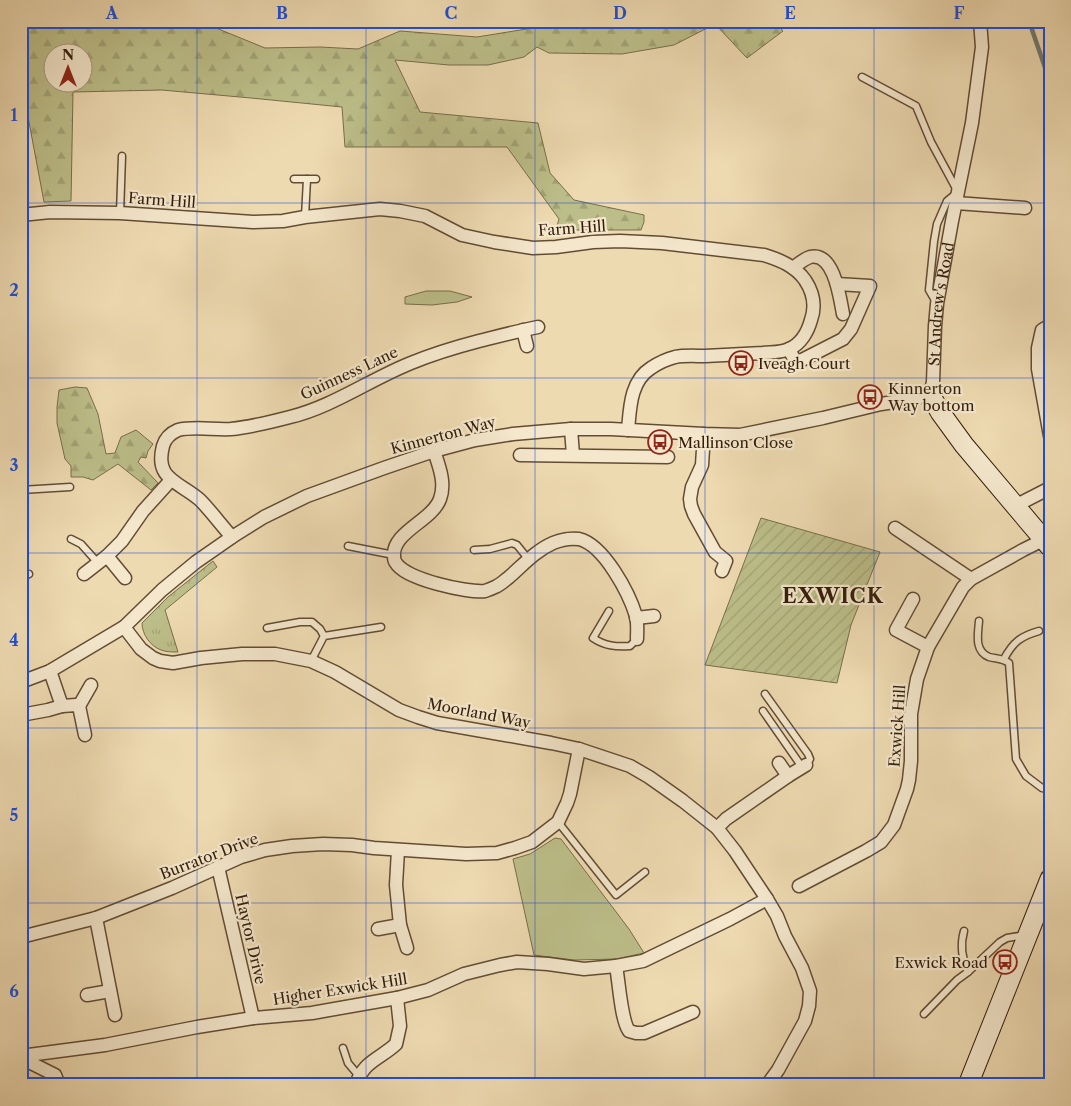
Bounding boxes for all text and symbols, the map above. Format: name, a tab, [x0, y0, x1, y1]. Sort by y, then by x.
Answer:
text: A	[105, 3, 119, 23]
text: B	[276, 3, 288, 23]
text: C	[445, 3, 457, 23]
text: D	[613, 3, 627, 23]
text: E	[784, 3, 796, 23]
text: F	[954, 3, 965, 23]
north arrow	[42, 42, 92, 92]
text: N	[62, 46, 74, 64]
text: 1	[10, 105, 18, 125]
street label: Farm Hill	[128, 188, 197, 212]
street label: Farm Hill	[538, 216, 607, 240]
street label: St Andrew's Road	[924, 241, 958, 366]
text: 2	[9, 280, 19, 300]
street label: Guinness Lane	[297, 342, 401, 404]
bus stop icon: Iveagh Court	[728, 350, 754, 376]
place label: Iveagh Court	[758, 354, 851, 373]
place label: Kinnerton Way bottom	[887, 379, 975, 415]
bus stop icon: Kinnerton Way bottom	[857, 384, 883, 410]
street label: Kinnerton Way	[388, 412, 498, 458]
bus stop icon: Mallinson Close	[647, 429, 673, 455]
place label: Mallinson Close	[678, 433, 793, 452]
text: 3	[9, 455, 19, 475]
district label: EXWICK	[782, 584, 884, 608]
text: 4	[9, 630, 19, 650]
street label: Exwick Hill	[885, 684, 909, 768]
street label: Moorland Way	[426, 694, 533, 732]
text: 5	[10, 805, 19, 825]
street label: Burrator Drive	[157, 829, 261, 883]
street label: Haytor Drive	[231, 892, 271, 986]
bus stop icon: Exwick Road	[992, 949, 1018, 975]
place label: Exwick Road	[895, 953, 988, 972]
street label: Higher Exwick Hill	[271, 969, 409, 1009]
text: 6	[9, 981, 19, 1001]

